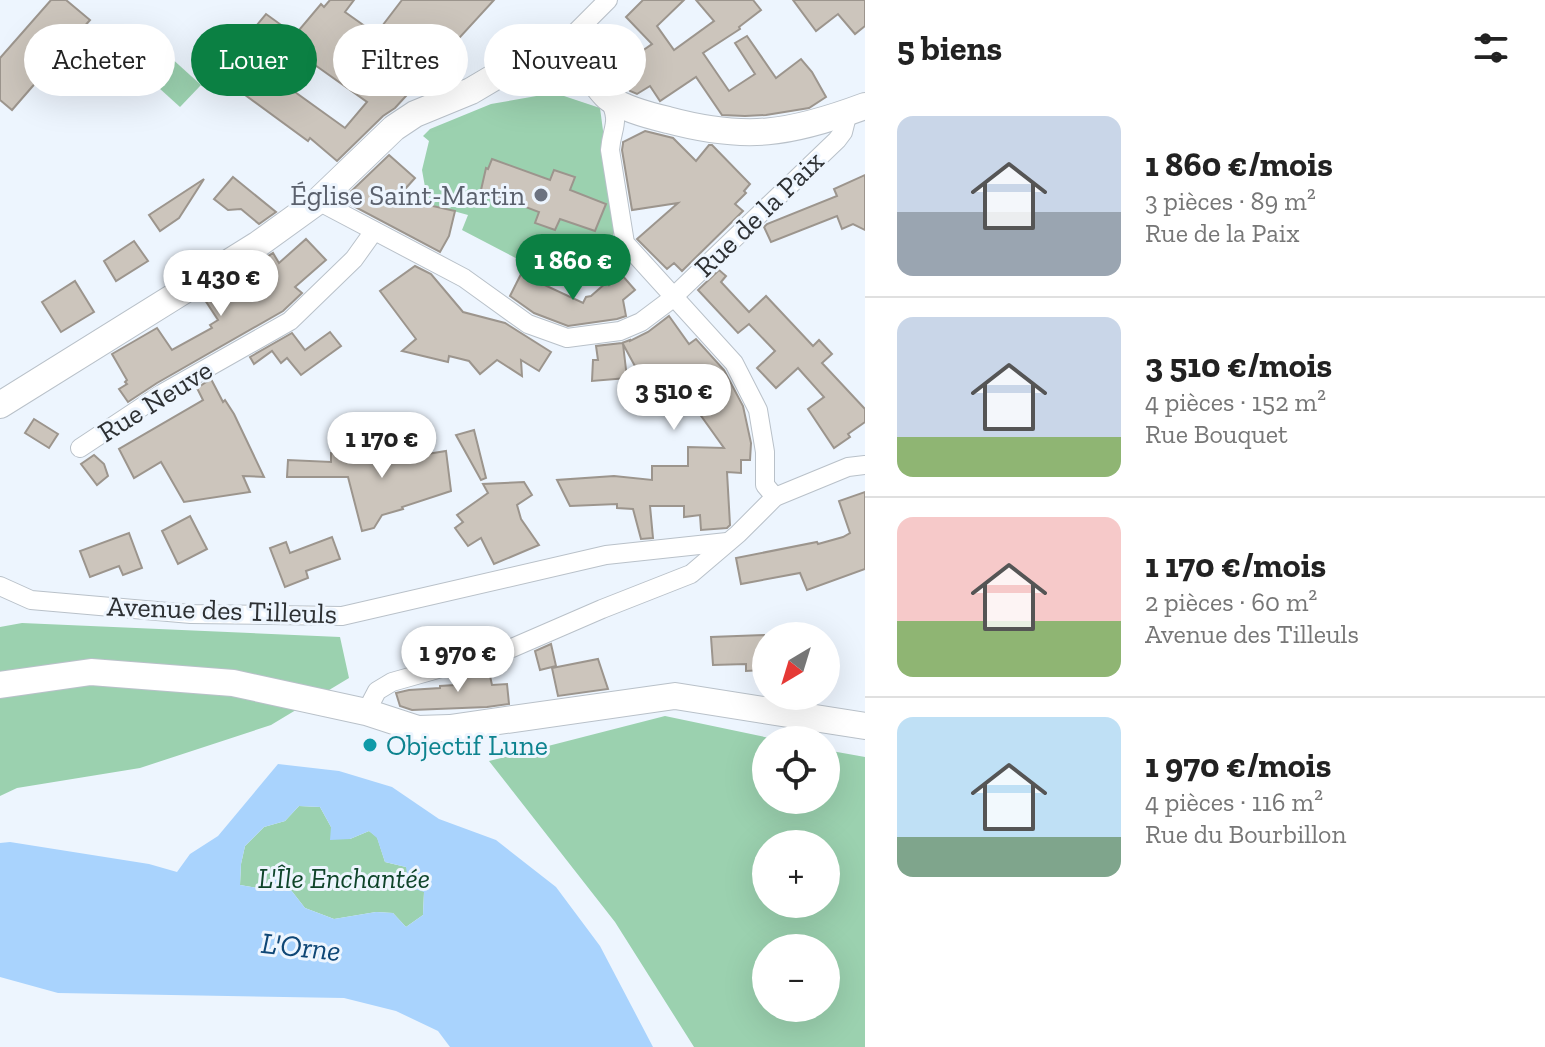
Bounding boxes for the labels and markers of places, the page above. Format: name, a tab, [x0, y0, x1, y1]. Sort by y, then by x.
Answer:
place label: Église Saint-Martin	[290, 179, 525, 212]
marker: Église Saint-Martin	[532, 186, 550, 204]
pin: 1 860 €	[499, 234, 647, 302]
pin: 1 430 €	[147, 250, 295, 318]
pin: 3 510 €	[600, 364, 748, 432]
pin: 1 170 €	[308, 412, 456, 480]
pin: 1 970 €	[384, 626, 532, 694]
place label: Objectif Lune	[386, 729, 548, 762]
marker: Objectif Lune	[361, 736, 379, 754]

